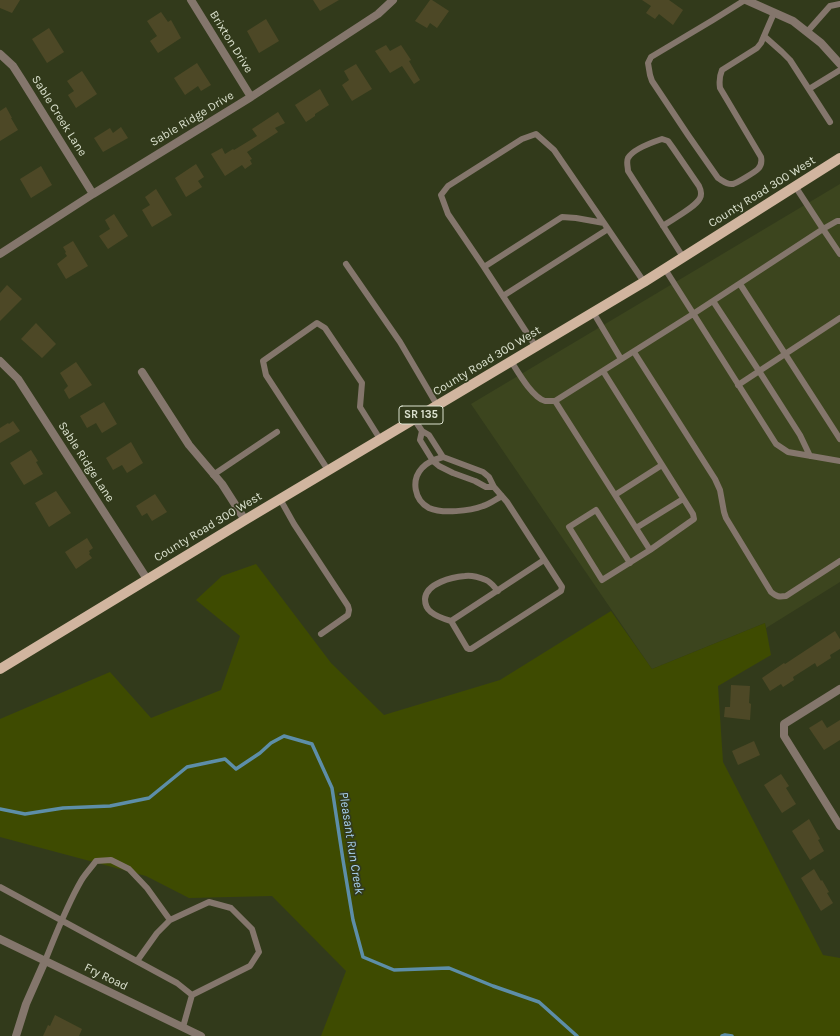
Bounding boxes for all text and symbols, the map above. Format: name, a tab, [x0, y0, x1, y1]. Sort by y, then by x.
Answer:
street label: Brixton Drive	[206, 8, 256, 76]
street label: Sable Creek Lane	[28, 73, 90, 159]
street label: Sable Ridge Drive	[147, 88, 237, 150]
street label: County Road 300 West	[706, 153, 818, 231]
street label: County Road 300 West	[430, 323, 544, 399]
road number: SR 135	[399, 406, 443, 424]
street label: Sable Ridge Lane	[55, 419, 117, 505]
street label: County Road 300 West	[151, 489, 265, 565]
water label: Pleasant Run Creek	[335, 791, 367, 895]
street label: Fry Road	[82, 960, 130, 994]

